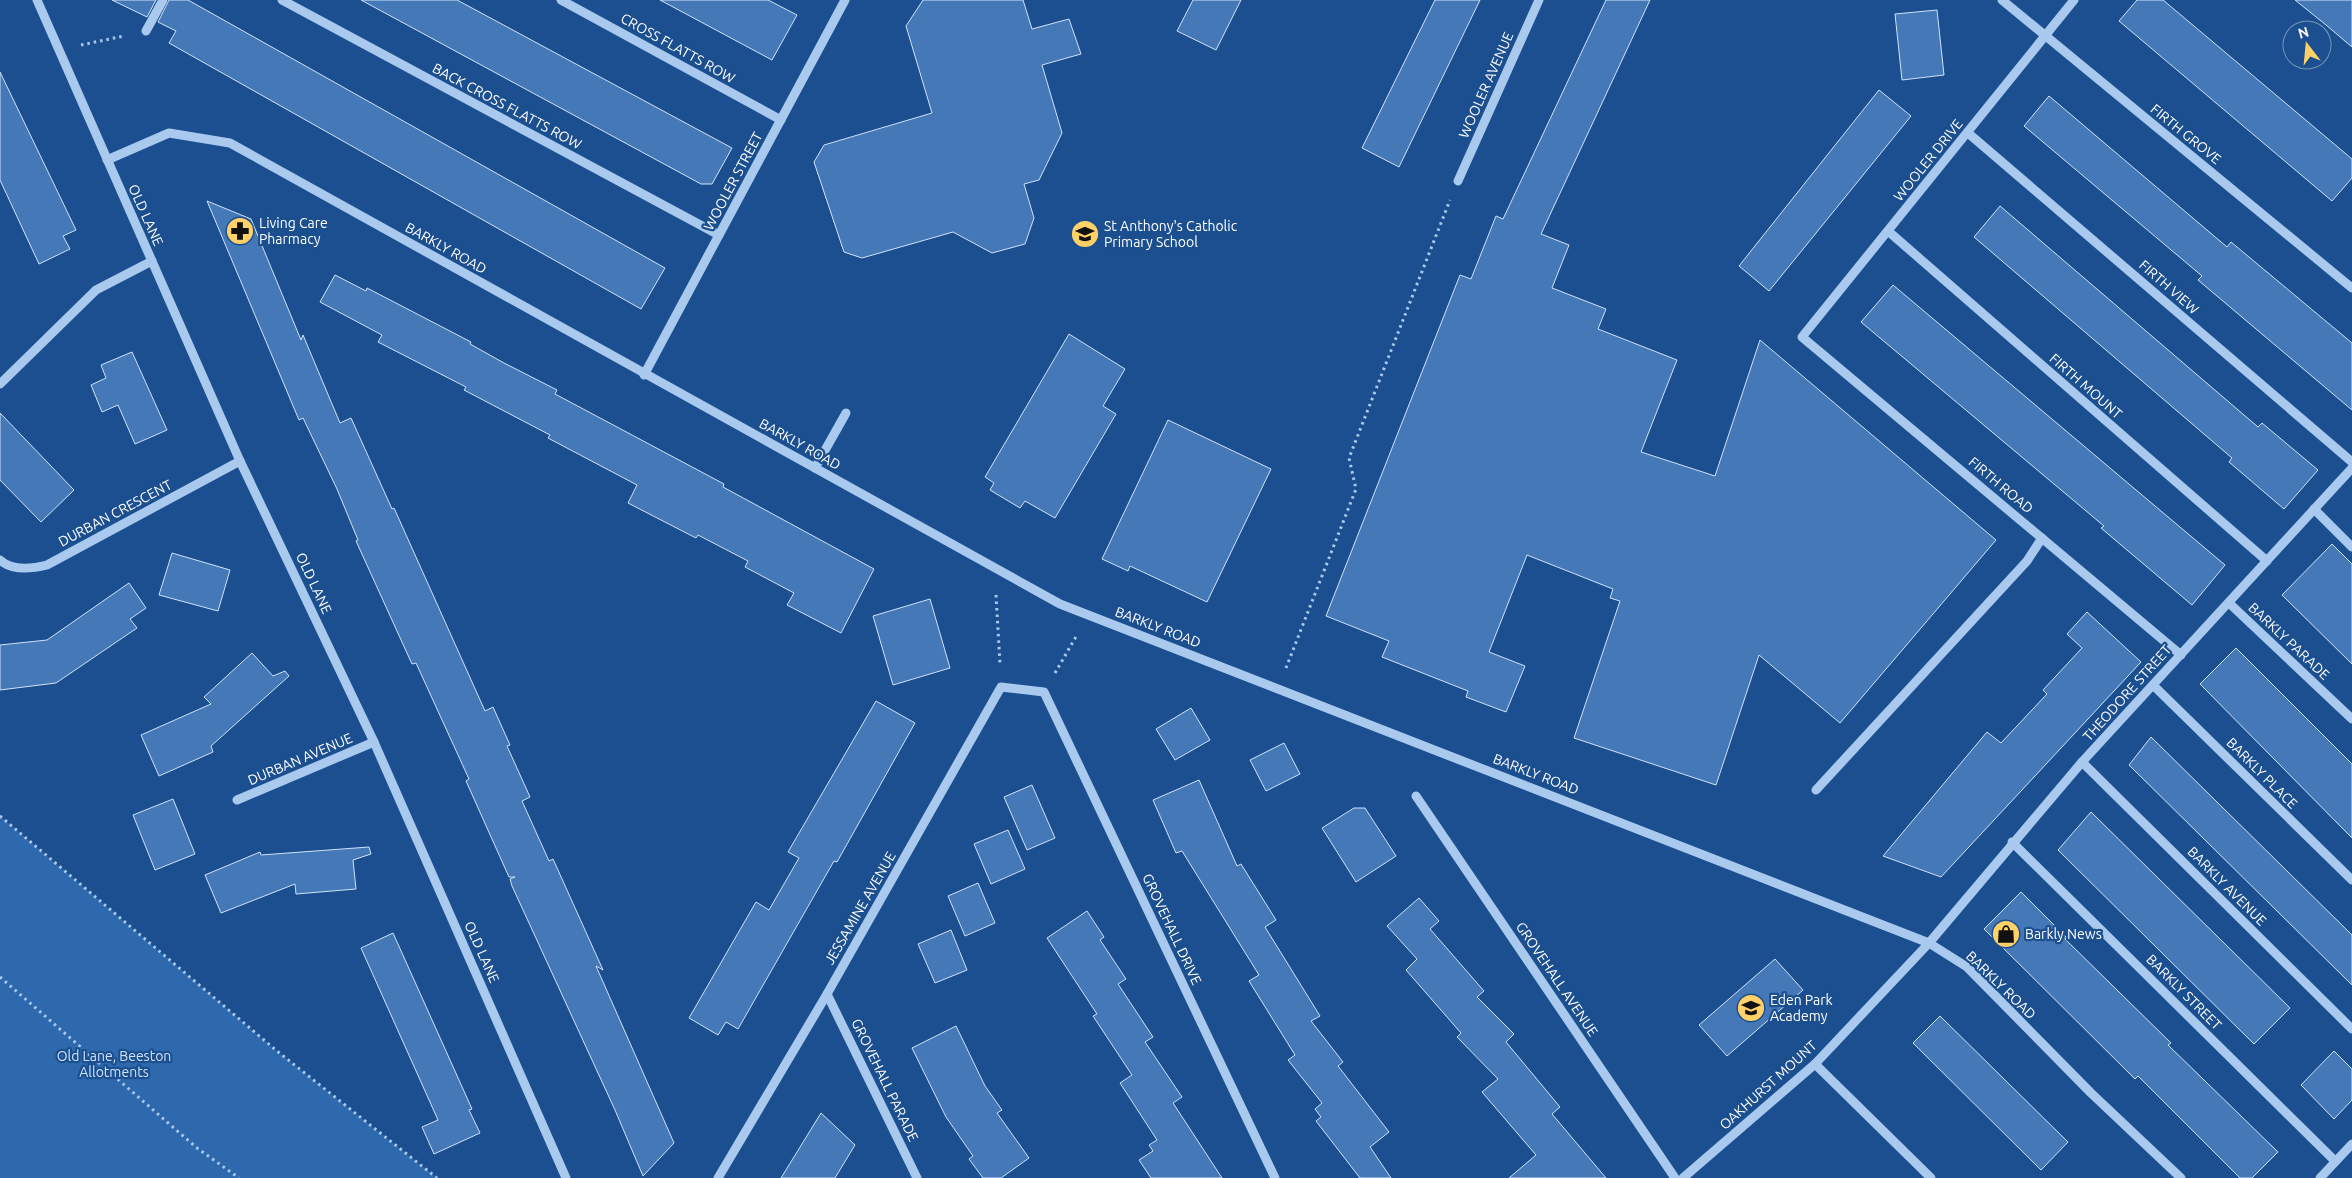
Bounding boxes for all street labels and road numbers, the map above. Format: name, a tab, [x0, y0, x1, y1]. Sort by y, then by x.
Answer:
street label: CROSS FLATTS ROW	[618, 10, 738, 86]
street label: WOOLER AVENUE	[1455, 29, 1517, 140]
street label: BACK CROSS FLATTS ROW	[430, 60, 584, 152]
street label: FIRTH GROVE	[2148, 101, 2225, 167]
street label: WOOLER DRIVE	[1890, 116, 1966, 204]
street label: WOOLER STREET	[700, 129, 766, 233]
street label: OLD LANE	[125, 182, 167, 248]
street label: BARKLY ROAD	[402, 219, 490, 277]
street label: FIRTH VIEW	[2136, 257, 2202, 317]
street label: FIRTH MOUNT	[2046, 350, 2126, 422]
street label: BARKLY ROAD	[756, 415, 844, 473]
street label: FIRTH ROAD	[1966, 454, 2036, 517]
street label: DURBAN CRESCENT	[56, 476, 175, 550]
street label: OLD LANE	[293, 550, 335, 616]
street label: BARKLY PARADE	[2245, 599, 2333, 683]
street label: BARKLY ROAD	[1113, 603, 1203, 651]
street label: THEODORE STREET	[2080, 641, 2175, 744]
street label: DURBAN AVENUE	[245, 730, 355, 788]
street label: BARKLY PLACE	[2223, 734, 2301, 812]
street label: BARKLY ROAD	[1491, 750, 1581, 798]
street label: BARKLY AVENUE	[2184, 843, 2270, 929]
street label: JESSAMINE AVENUE	[821, 849, 899, 967]
street label: GROVEHALL DRIVE	[1139, 871, 1205, 987]
street label: OLD LANE	[461, 919, 503, 985]
street label: GROVEHALL AVENUE	[1513, 919, 1601, 1039]
street label: BARKLY ROAD	[1963, 948, 2039, 1022]
street label: BARKLY STREET	[2143, 951, 2225, 1033]
street label: GROVEHALL PARADE	[848, 1016, 922, 1144]
street label: OAKHURST MOUNT	[1716, 1037, 1820, 1133]

